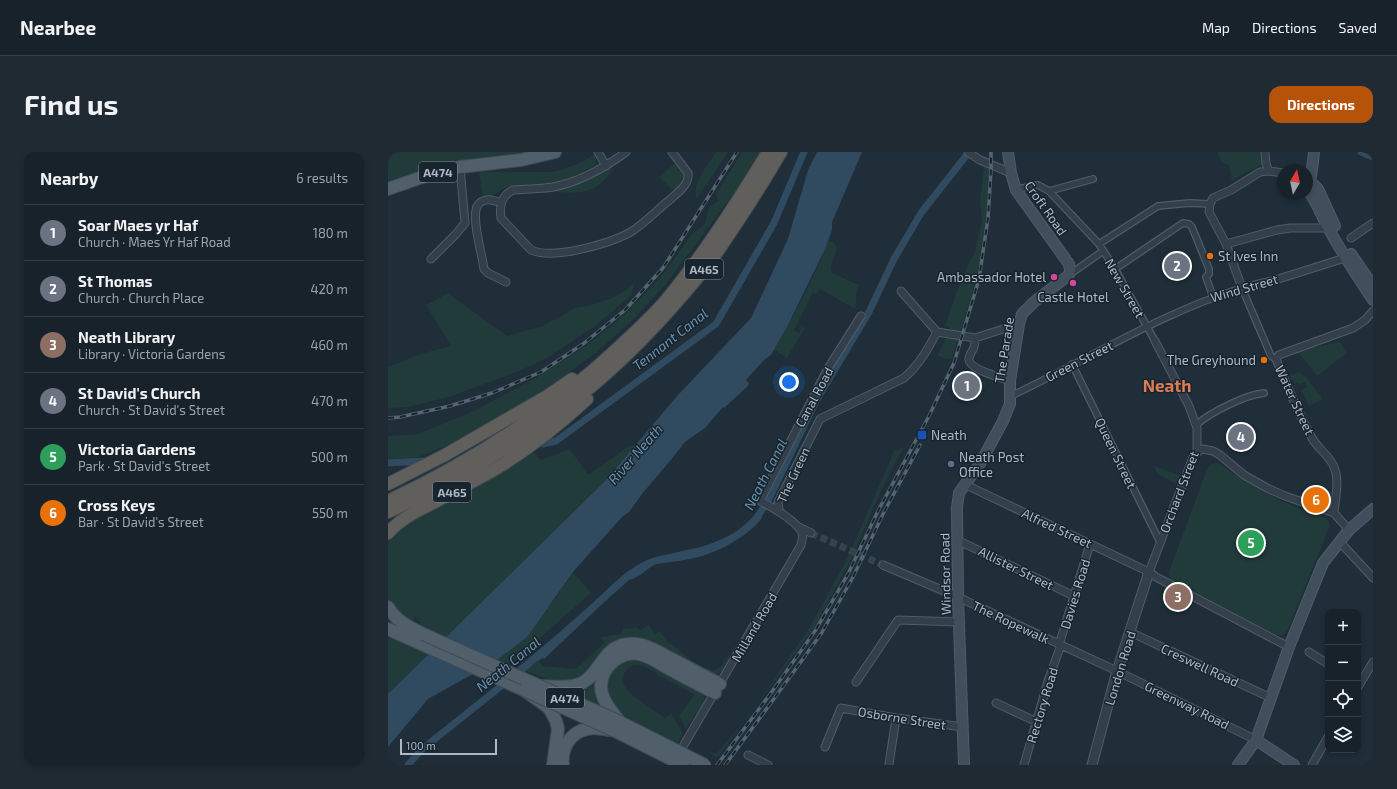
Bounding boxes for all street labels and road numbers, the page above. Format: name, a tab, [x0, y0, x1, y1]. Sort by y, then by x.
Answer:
road number: A474	[419, 162, 457, 182]
street label: Croft Road	[1022, 178, 1070, 238]
street label: New Street	[1102, 256, 1148, 320]
road number: A465	[685, 259, 723, 279]
street label: Wind Street	[1208, 271, 1280, 305]
street label: The Parade	[991, 316, 1017, 384]
street label: Green Street	[1043, 337, 1116, 385]
street label: Water Street	[1272, 363, 1318, 437]
street label: Canal Road	[792, 364, 836, 430]
street label: Queen Street	[1092, 415, 1140, 491]
street label: The Green	[773, 445, 813, 505]
street label: Orchard Street	[1156, 449, 1202, 535]
road number: A465	[433, 482, 471, 502]
street label: Alfred Street	[1019, 505, 1095, 551]
street label: Windsor Road	[936, 533, 954, 615]
street label: Allister Street	[976, 543, 1056, 593]
street label: Davies Road	[1057, 557, 1093, 631]
street label: Milland Road	[728, 590, 780, 664]
street label: The Ropewalk	[970, 597, 1052, 647]
street label: London Road	[1101, 629, 1139, 707]
street label: Creswell Road	[1159, 640, 1241, 690]
street label: Rectory Road	[1023, 665, 1061, 745]
street label: Greenway Road	[1142, 678, 1232, 732]
road number: A474	[546, 688, 584, 708]
street label: Osborne Street	[857, 703, 947, 733]

